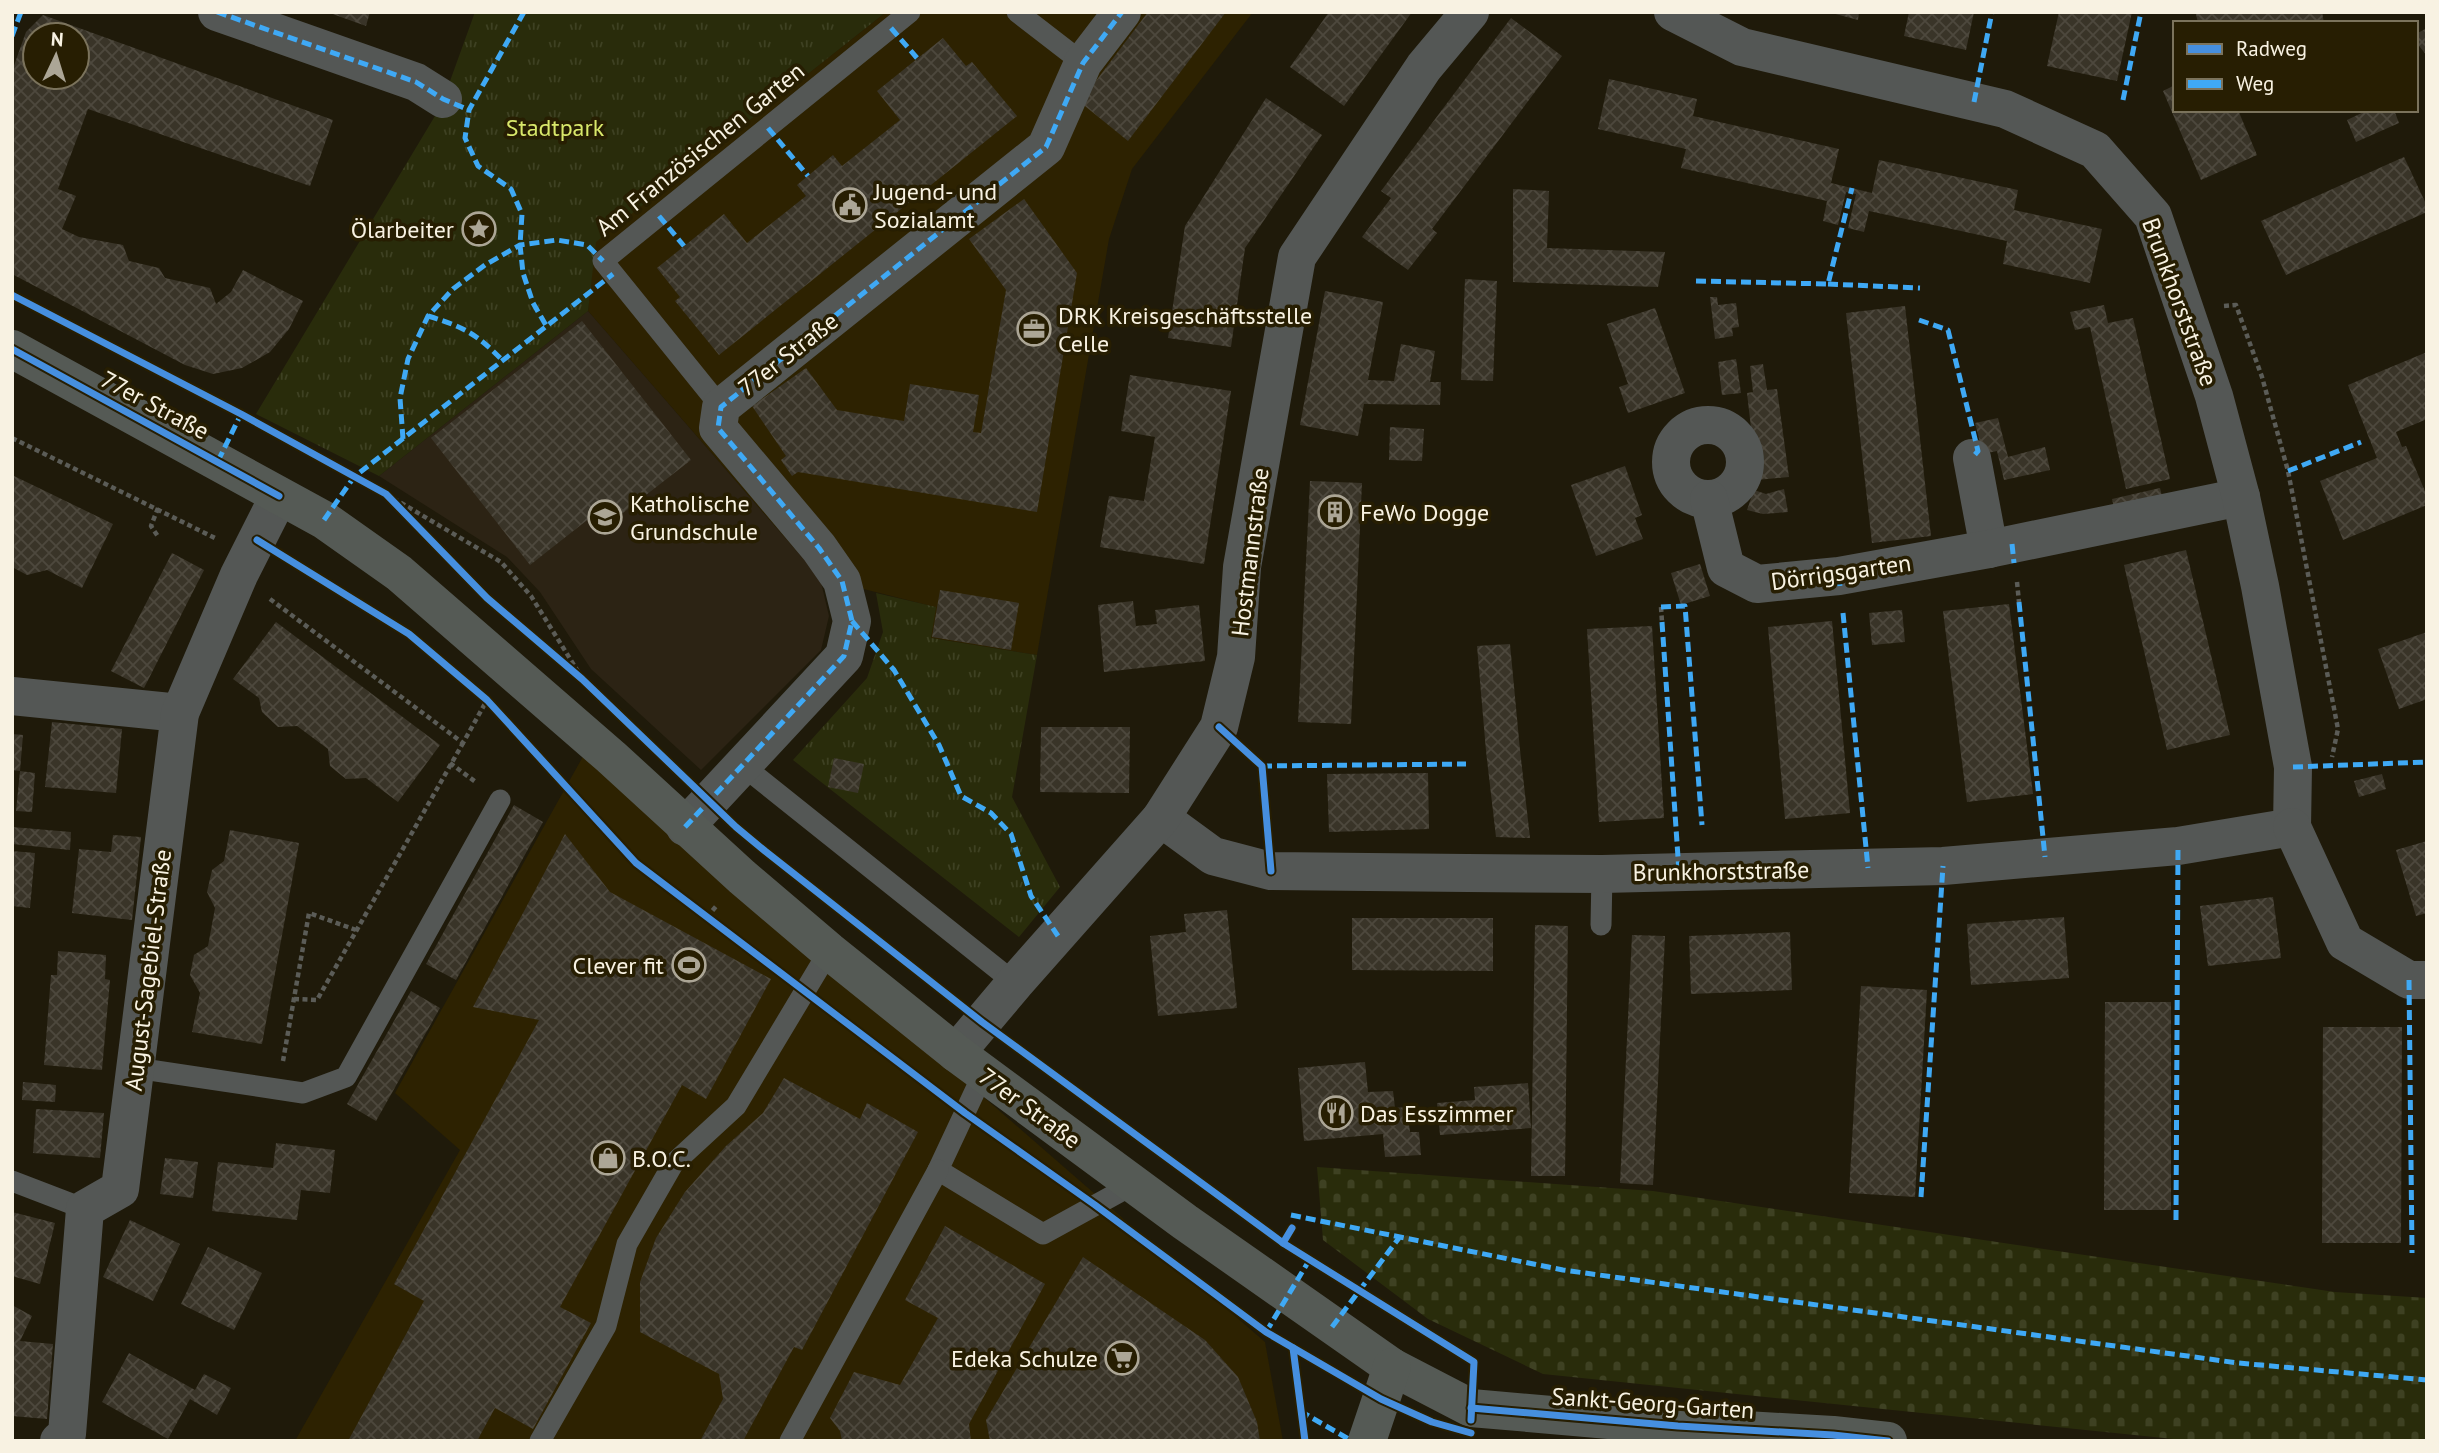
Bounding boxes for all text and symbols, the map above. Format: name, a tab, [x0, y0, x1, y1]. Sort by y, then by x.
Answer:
north arrow	[21, 21, 91, 91]
legend	[2173, 21, 2418, 112]
text: N	[50, 27, 64, 51]
text: Radweg	[2236, 35, 2307, 62]
street label: Am Französischen Garten	[589, 55, 811, 243]
text: Weg	[2236, 70, 2274, 97]
park label: Stadtpark	[506, 112, 605, 143]
place label: Jugend- und Sozialamt	[873, 176, 997, 235]
public building icon: Jugend- und Sozialamt	[831, 186, 869, 224]
place icon: Ölarbeiter	[460, 210, 498, 248]
place label: Ölarbeiter	[351, 214, 454, 245]
street label: Brunkhorststraße	[2135, 214, 2225, 390]
place label: DRK Kreisgeschäftsstelle Celle	[1058, 300, 1312, 359]
street label: 77er Straße	[732, 305, 844, 403]
office icon: DRK Kreisgeschäftsstelle Celle	[1015, 310, 1053, 348]
street label: 77er Straße	[95, 364, 215, 446]
street label: Hostmannstraße	[1224, 466, 1276, 638]
place label: Katholische Grundschule	[630, 488, 758, 547]
building icon: FeWo Dogge	[1316, 493, 1354, 531]
place label: FeWo Dogge	[1360, 497, 1489, 528]
school or university icon: Katholische Grundschule	[586, 498, 624, 536]
street label: Dörrigsgarten	[1769, 547, 1913, 597]
street label: August-Sagebiel-Straße	[118, 847, 178, 1093]
street label: Brunkhorststraße	[1632, 854, 1810, 888]
sports icon: Clever fit	[670, 946, 708, 984]
place label: Clever fit	[572, 950, 664, 981]
street label: 77er Straße	[973, 1061, 1087, 1155]
restaurant icon: Das Esszimmer	[1317, 1094, 1355, 1132]
place label: Das Esszimmer	[1360, 1098, 1514, 1129]
shop icon: B.O.C.	[589, 1139, 627, 1177]
place label: B.O.C.	[632, 1143, 691, 1174]
supermarket icon: Edeka Schulze	[1103, 1339, 1141, 1377]
place label: Edeka Schulze	[951, 1343, 1098, 1374]
street label: Sankt-Georg-Garten	[1551, 1380, 1755, 1426]

